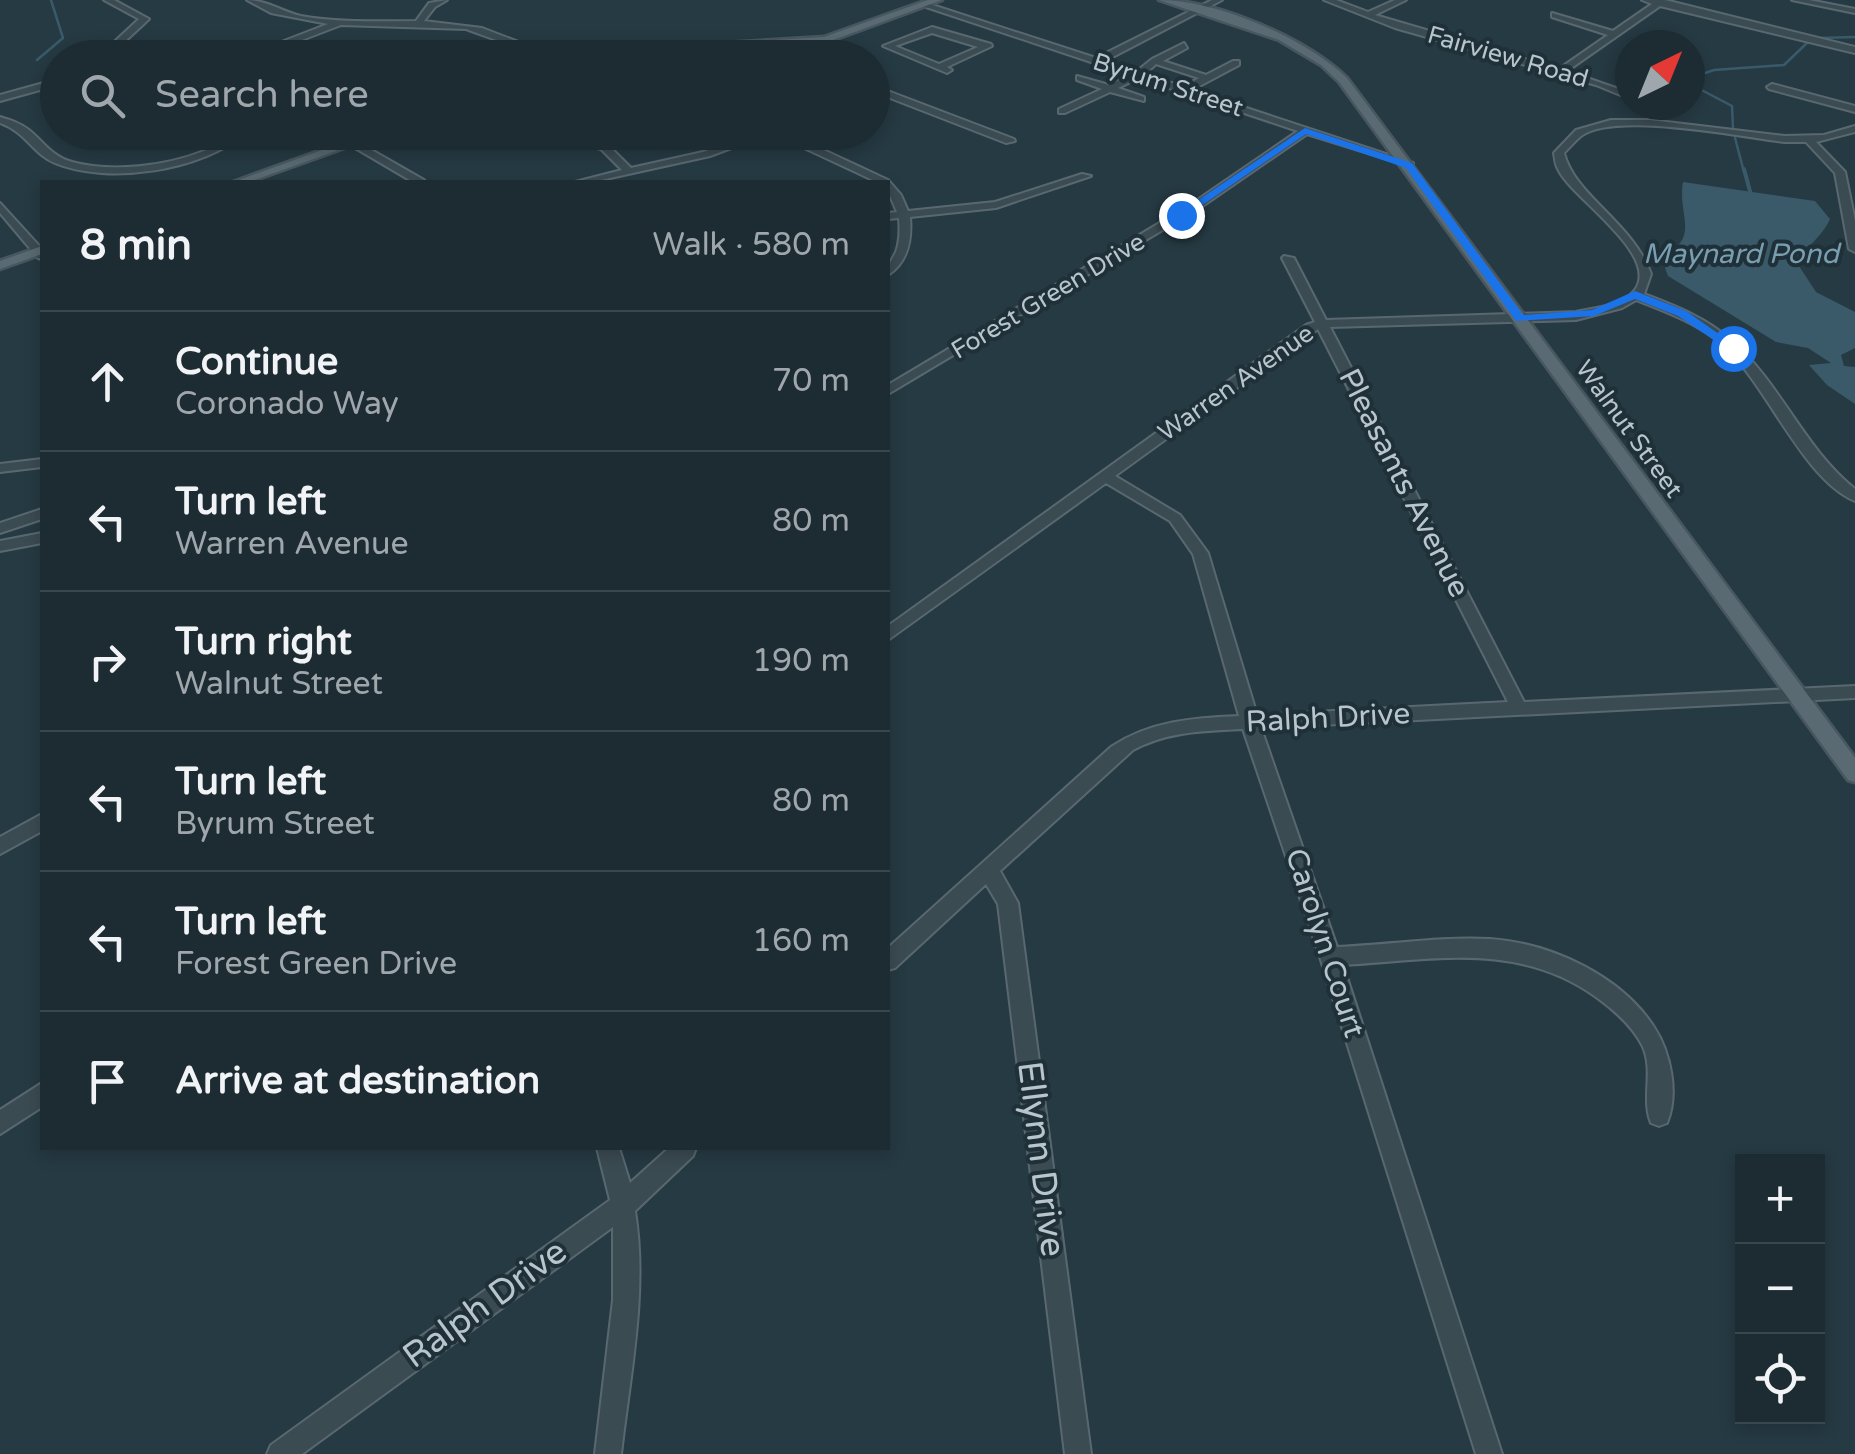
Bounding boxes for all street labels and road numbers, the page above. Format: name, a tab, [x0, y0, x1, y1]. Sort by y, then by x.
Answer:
street label: Fairview Road	[1424, 20, 1592, 94]
street label: Byrum Street	[1089, 47, 1247, 124]
street label: Forest Green Drive	[946, 226, 1150, 366]
street label: Warren Avenue	[1153, 318, 1319, 448]
street label: Walnut Street	[1569, 354, 1689, 504]
street label: Pleasants Avenue	[1330, 363, 1478, 603]
street label: Ralph Drive	[1245, 695, 1411, 741]
street label: Carolyn Court	[1277, 844, 1373, 1042]
street label: Ellynn Drive	[1008, 1059, 1074, 1259]
street label: Ralph Drive	[395, 1231, 575, 1377]

